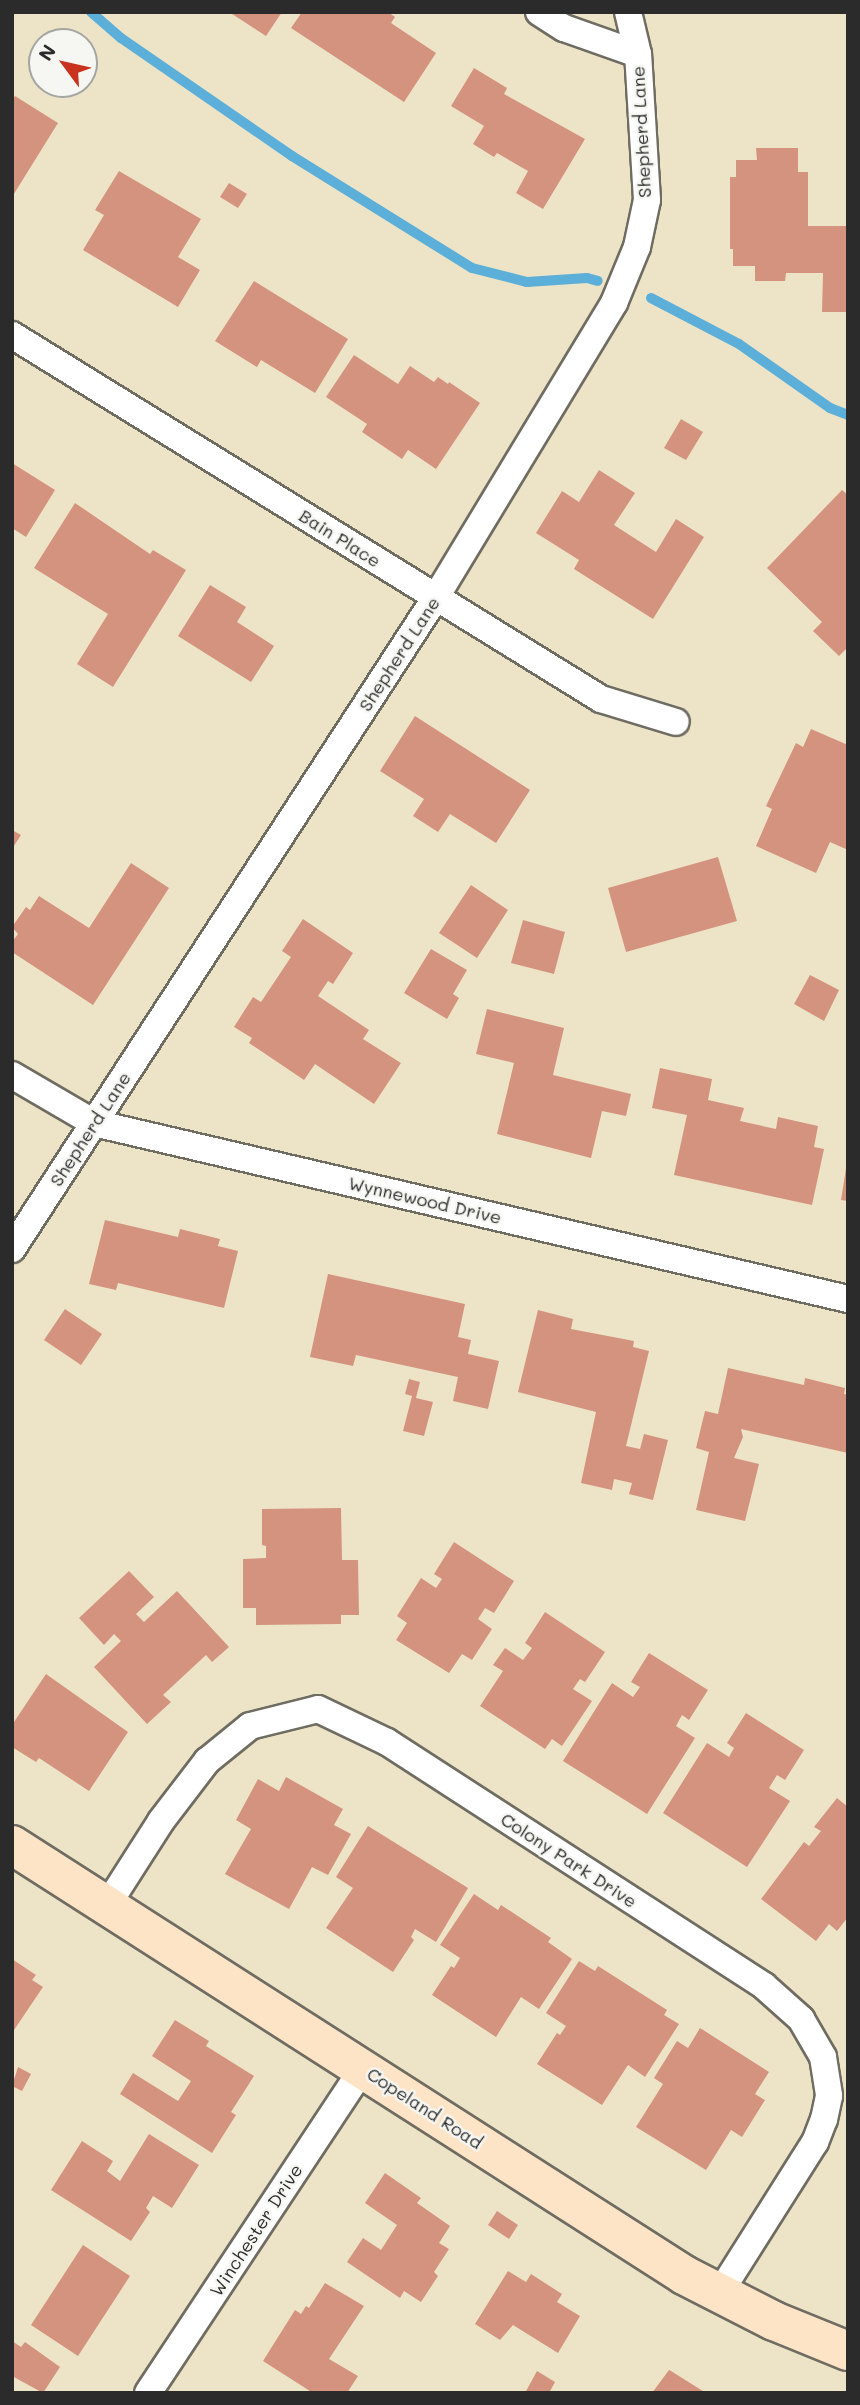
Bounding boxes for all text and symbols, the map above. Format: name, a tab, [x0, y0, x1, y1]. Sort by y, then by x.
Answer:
north arrow	[28, 28, 98, 98]
text: N	[32, 40, 61, 65]
street label: Shepherd Lane	[627, 66, 655, 198]
street label: Bain Place	[295, 504, 385, 572]
street label: Shepherd Lane	[354, 593, 444, 715]
street label: Shepherd Lane	[45, 1068, 135, 1190]
street label: Wynnewood Drive	[346, 1172, 504, 1228]
street label: Colony Park Drive	[497, 1808, 641, 1912]
street label: Copeland Road	[363, 2063, 487, 2153]
street label: Winchester Drive	[205, 2160, 307, 2300]

